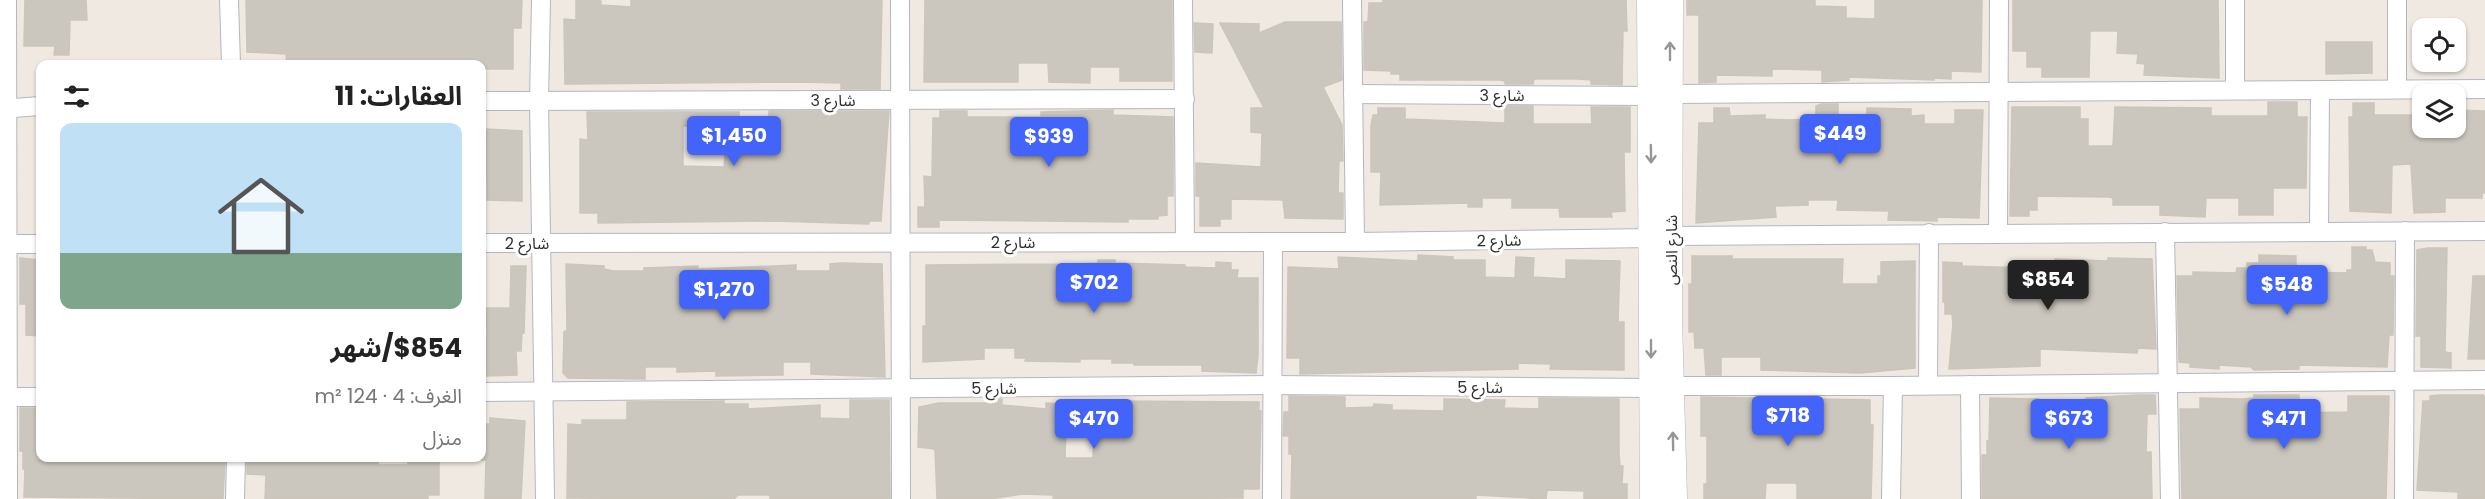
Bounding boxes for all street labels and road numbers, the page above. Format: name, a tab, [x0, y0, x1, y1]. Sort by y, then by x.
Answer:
street label: شارع 3	[1480, 84, 1524, 108]
street label: شارع 3	[811, 89, 855, 113]
street label: شارع النص	[1660, 215, 1684, 285]
street label: شارع 2	[1476, 229, 1522, 253]
street label: شارع 2	[991, 231, 1035, 255]
street label: شارع 2	[505, 232, 549, 256]
street label: شارع 5	[1457, 376, 1503, 400]
street label: شارع 5	[971, 377, 1017, 401]

